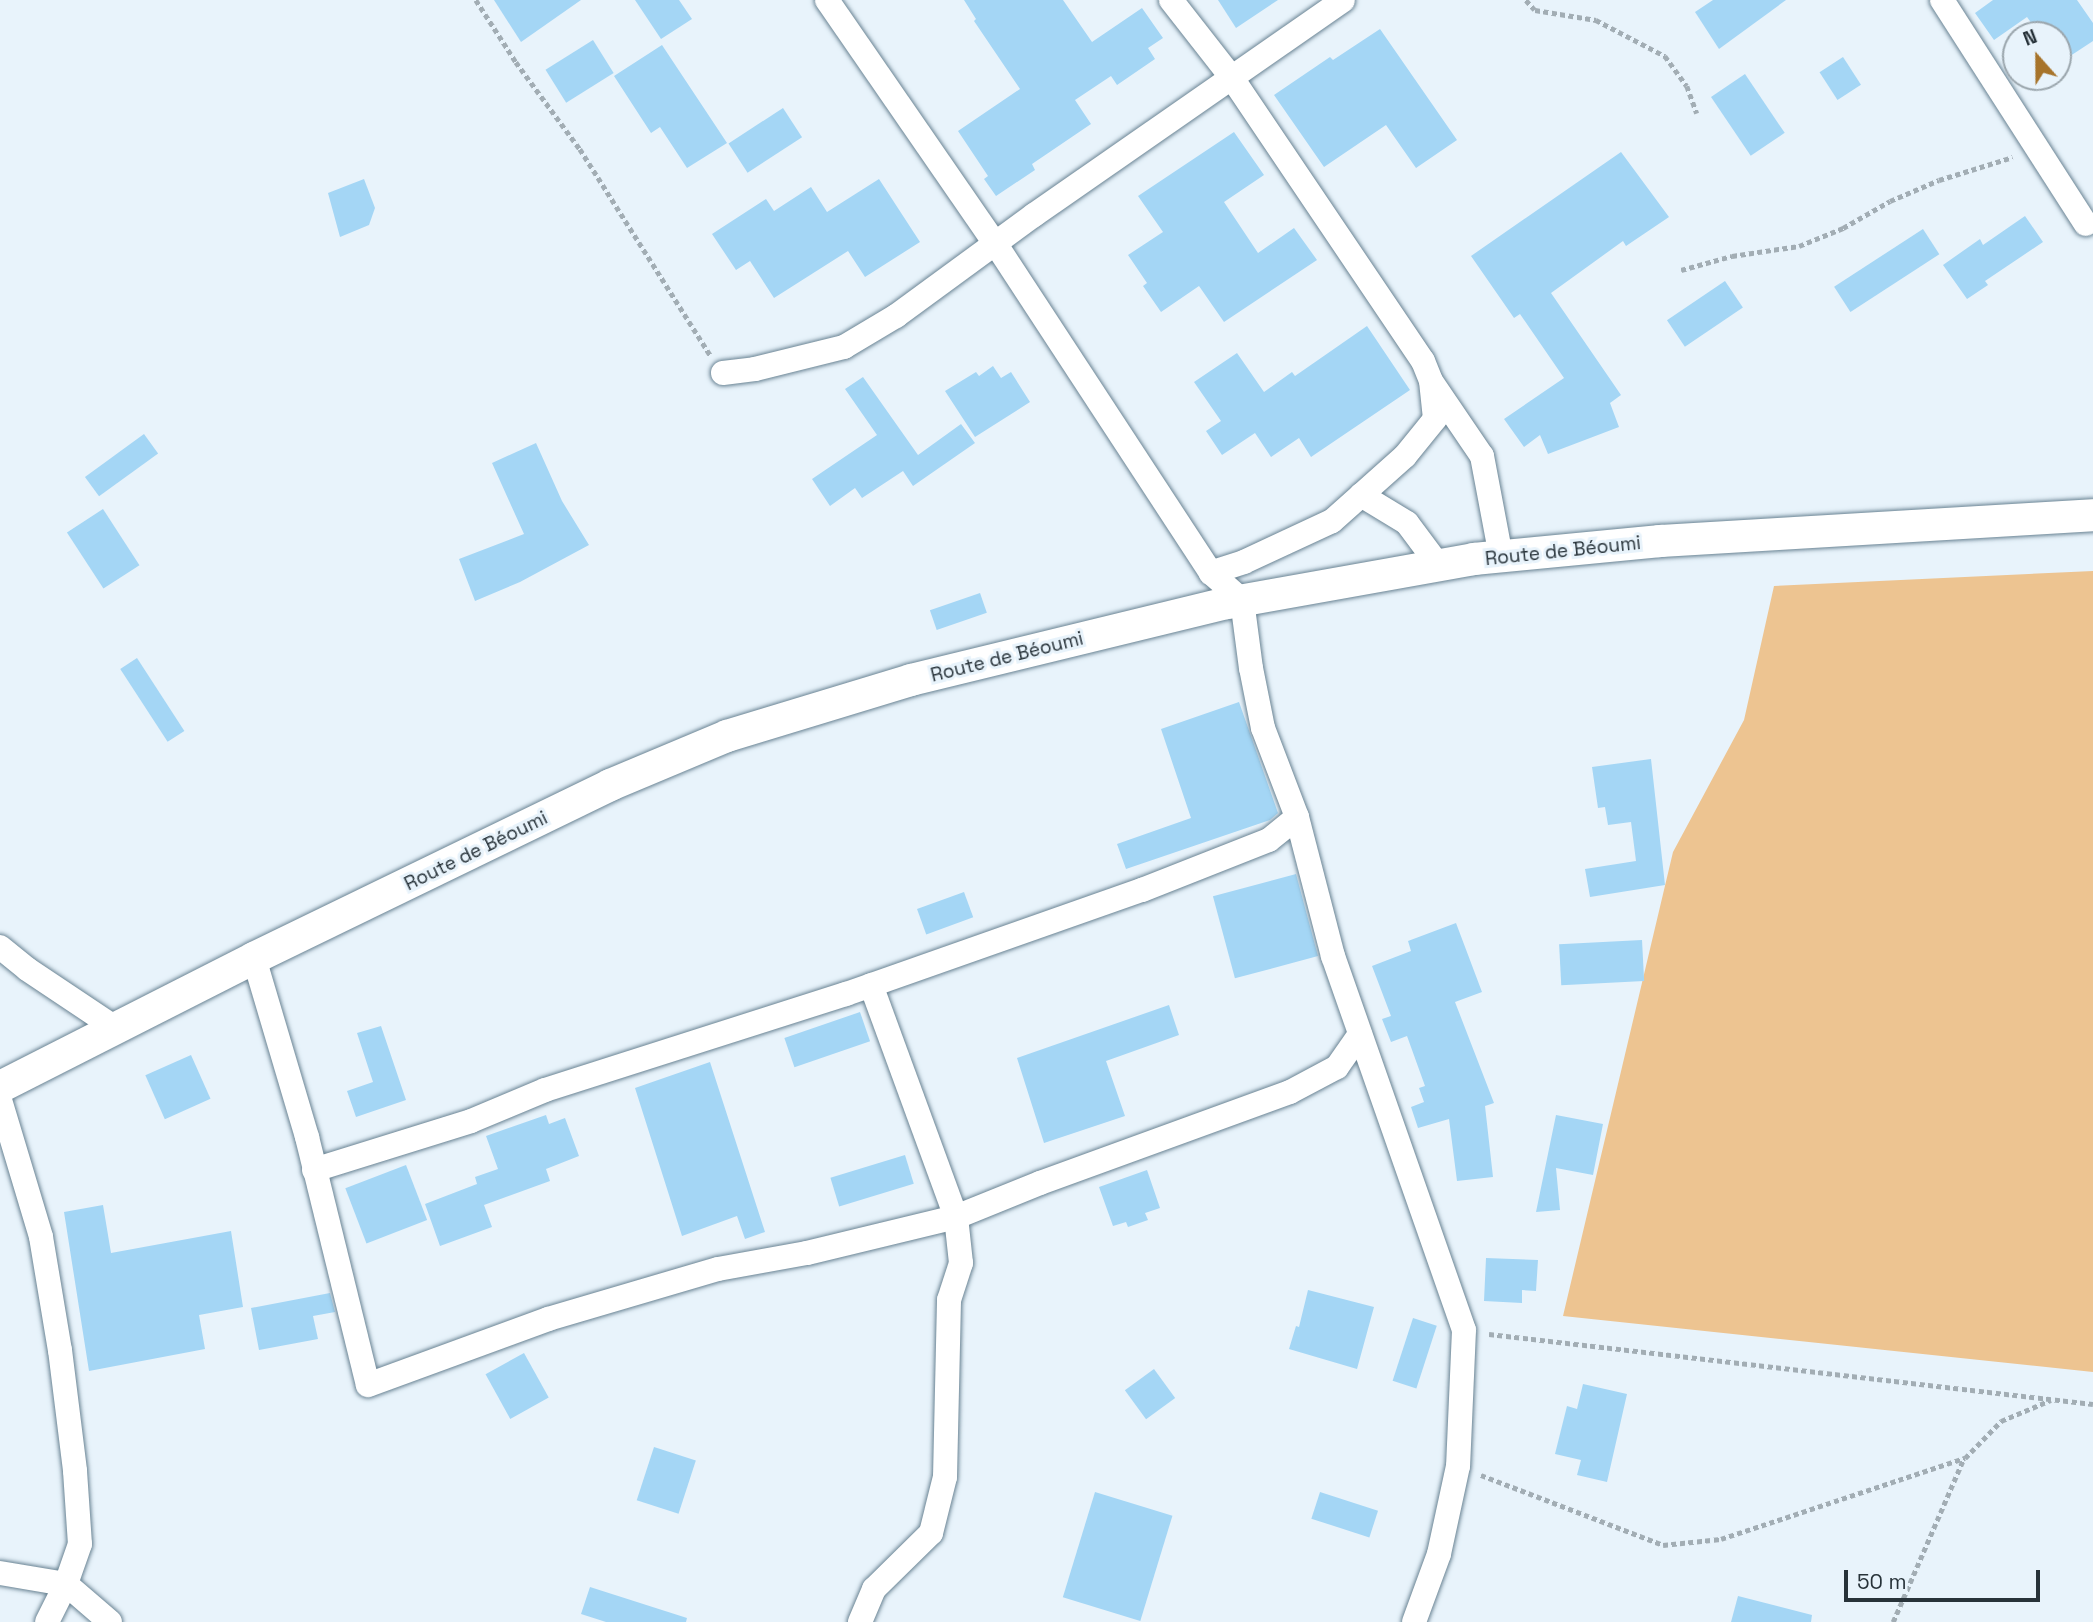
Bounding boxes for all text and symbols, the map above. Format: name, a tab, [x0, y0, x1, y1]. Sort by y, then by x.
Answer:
north arrow	[2002, 21, 2072, 91]
text: N	[2020, 24, 2040, 52]
street label: Route de Béoumi	[1484, 531, 1642, 571]
street label: Route de Béoumi	[928, 627, 1086, 687]
street label: Route de Béoumi	[401, 806, 551, 896]
scale bar	[1848, 1556, 2044, 1600]
text: 50 m	[1857, 1568, 1907, 1595]

